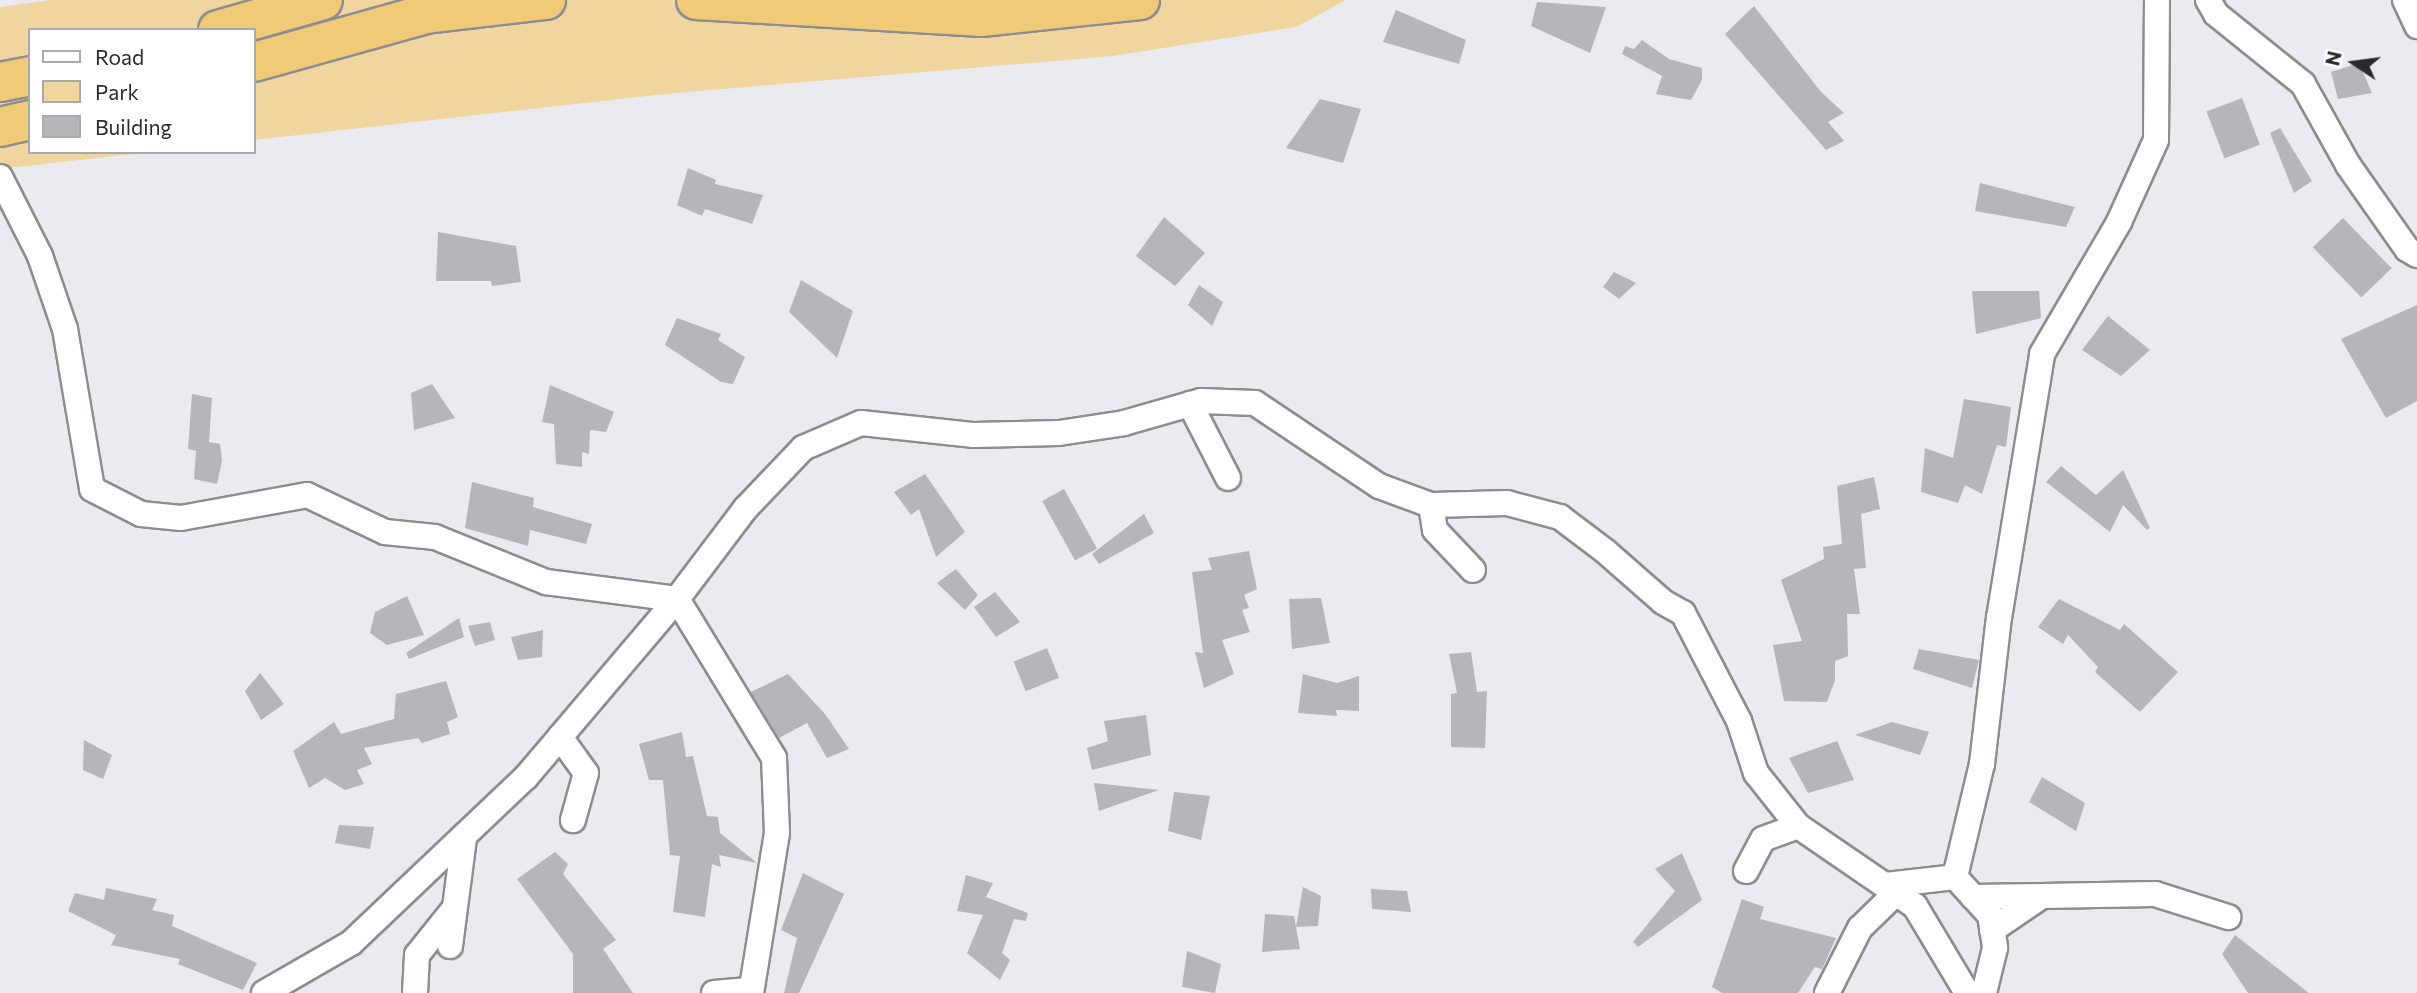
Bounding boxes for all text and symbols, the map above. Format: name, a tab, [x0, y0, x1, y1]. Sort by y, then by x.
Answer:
legend	[28, 28, 256, 154]
north arrow	[2319, 28, 2389, 98]
text: Road	[95, 44, 144, 69]
text: N	[2320, 49, 2346, 68]
text: Park	[95, 79, 139, 104]
text: Building	[95, 114, 172, 139]

